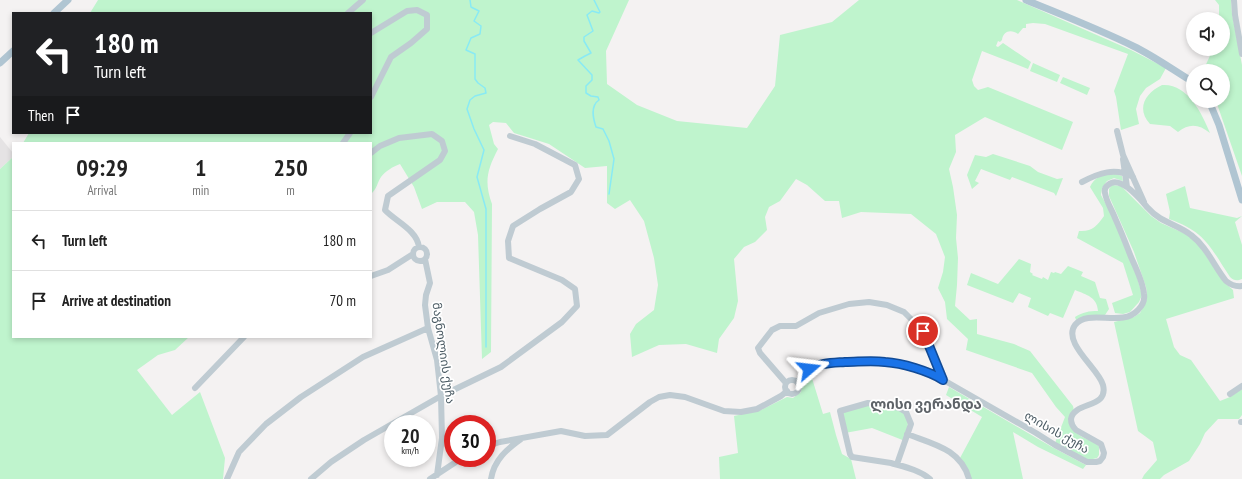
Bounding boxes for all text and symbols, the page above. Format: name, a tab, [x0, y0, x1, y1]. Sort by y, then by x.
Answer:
map controls	[1186, 12, 1230, 108]
button: sound	[1186, 12, 1230, 56]
text: 180 m	[94, 24, 158, 61]
icon: left	[28, 28, 80, 80]
text: Turn left	[94, 60, 146, 83]
button: search	[1186, 64, 1230, 108]
icon: arrive	[62, 104, 84, 126]
text: Then	[28, 106, 54, 125]
text: 09:29	[76, 152, 128, 183]
text: 1	[195, 152, 206, 183]
text: 250	[273, 152, 308, 183]
text: Arrival	[87, 182, 117, 199]
text: min	[192, 182, 209, 199]
text: m	[286, 182, 295, 199]
icon: left	[28, 230, 50, 252]
text: Turn left	[62, 231, 107, 250]
text: 180 m	[323, 231, 356, 250]
icon: arrive	[28, 290, 50, 312]
text: Arrive at destination	[62, 291, 171, 310]
text: 70 m	[330, 291, 356, 310]
street label: მაგნოლიის ქუჩა	[428, 301, 459, 405]
pin	[906, 314, 940, 348]
icon: arrive	[912, 320, 934, 342]
position arrow	[788, 348, 830, 390]
district label: ლისი ვერანდა	[870, 395, 982, 413]
street label: ლისის ქუჩა	[1022, 408, 1092, 457]
speed limit sign: 30	[444, 415, 496, 467]
text: 20	[400, 423, 420, 449]
text: km/h	[401, 444, 419, 457]

